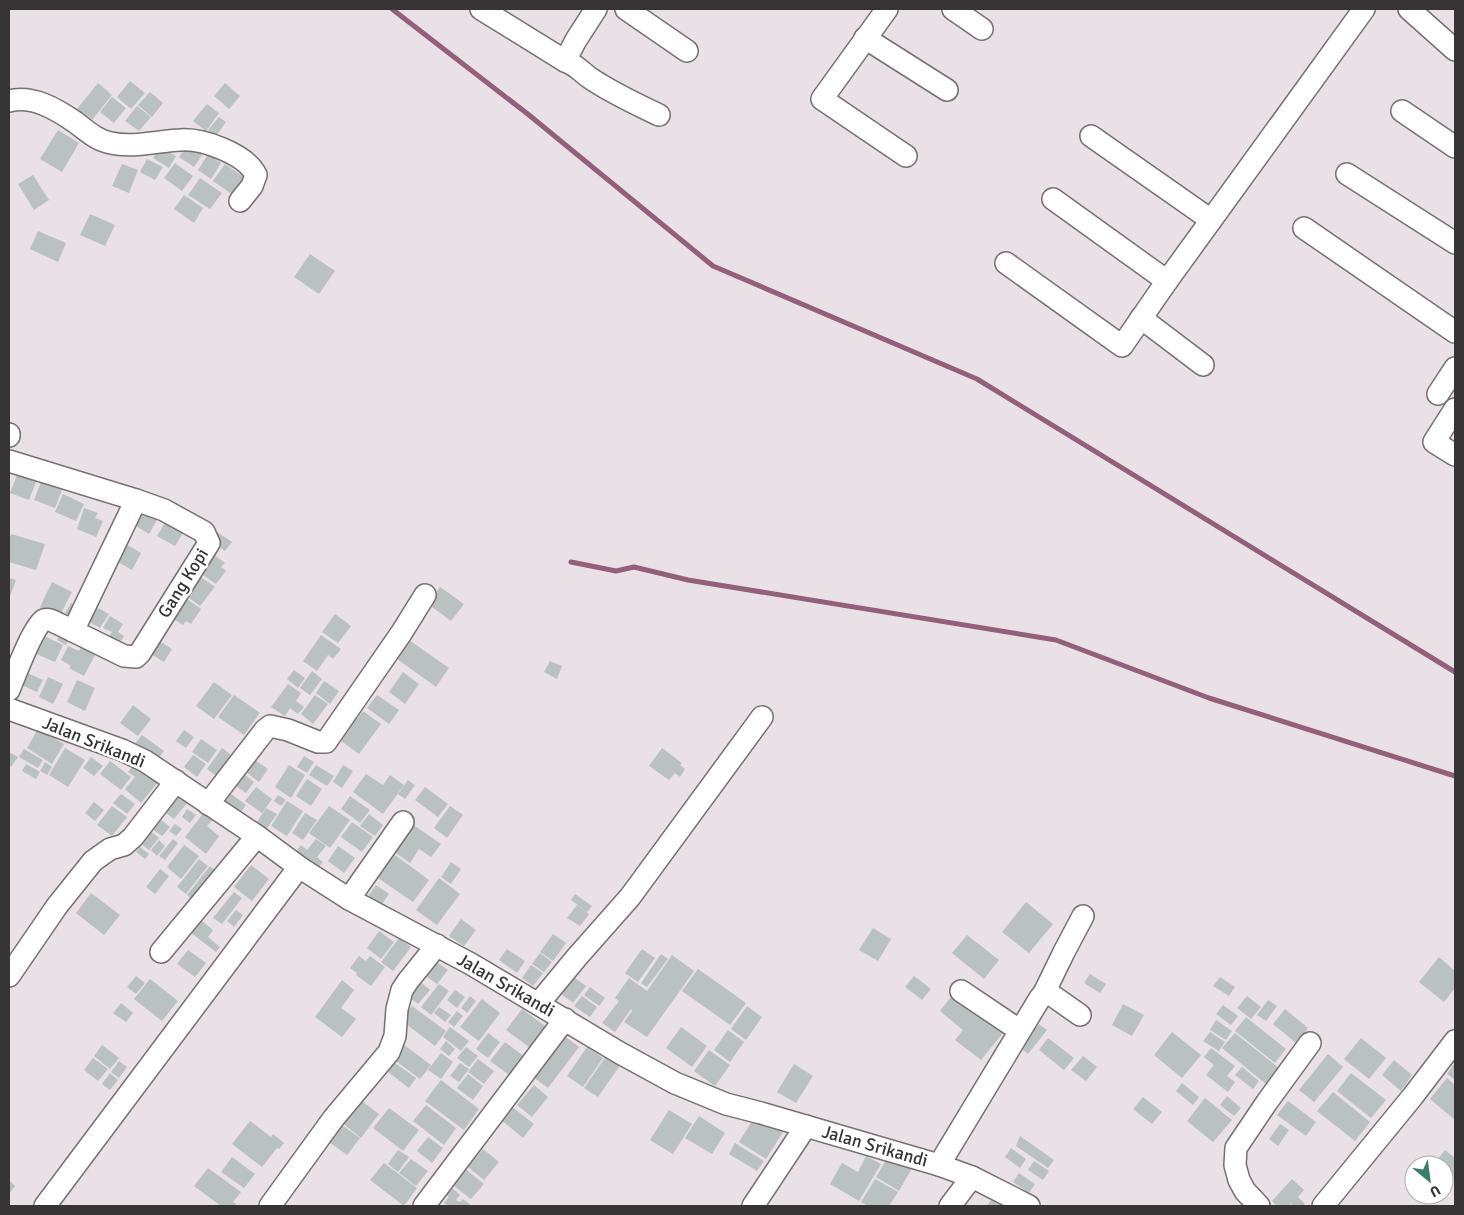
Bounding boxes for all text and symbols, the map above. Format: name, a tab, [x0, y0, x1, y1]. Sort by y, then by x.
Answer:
street label: Gang Kopi	[153, 544, 213, 622]
street label: Jalan Srikandi	[39, 711, 149, 773]
street label: Jalan Srikandi	[453, 948, 559, 1022]
street label: Jalan Srikandi	[820, 1120, 930, 1172]
north arrow	[1404, 1155, 1454, 1205]
text: U	[1427, 1181, 1443, 1201]

